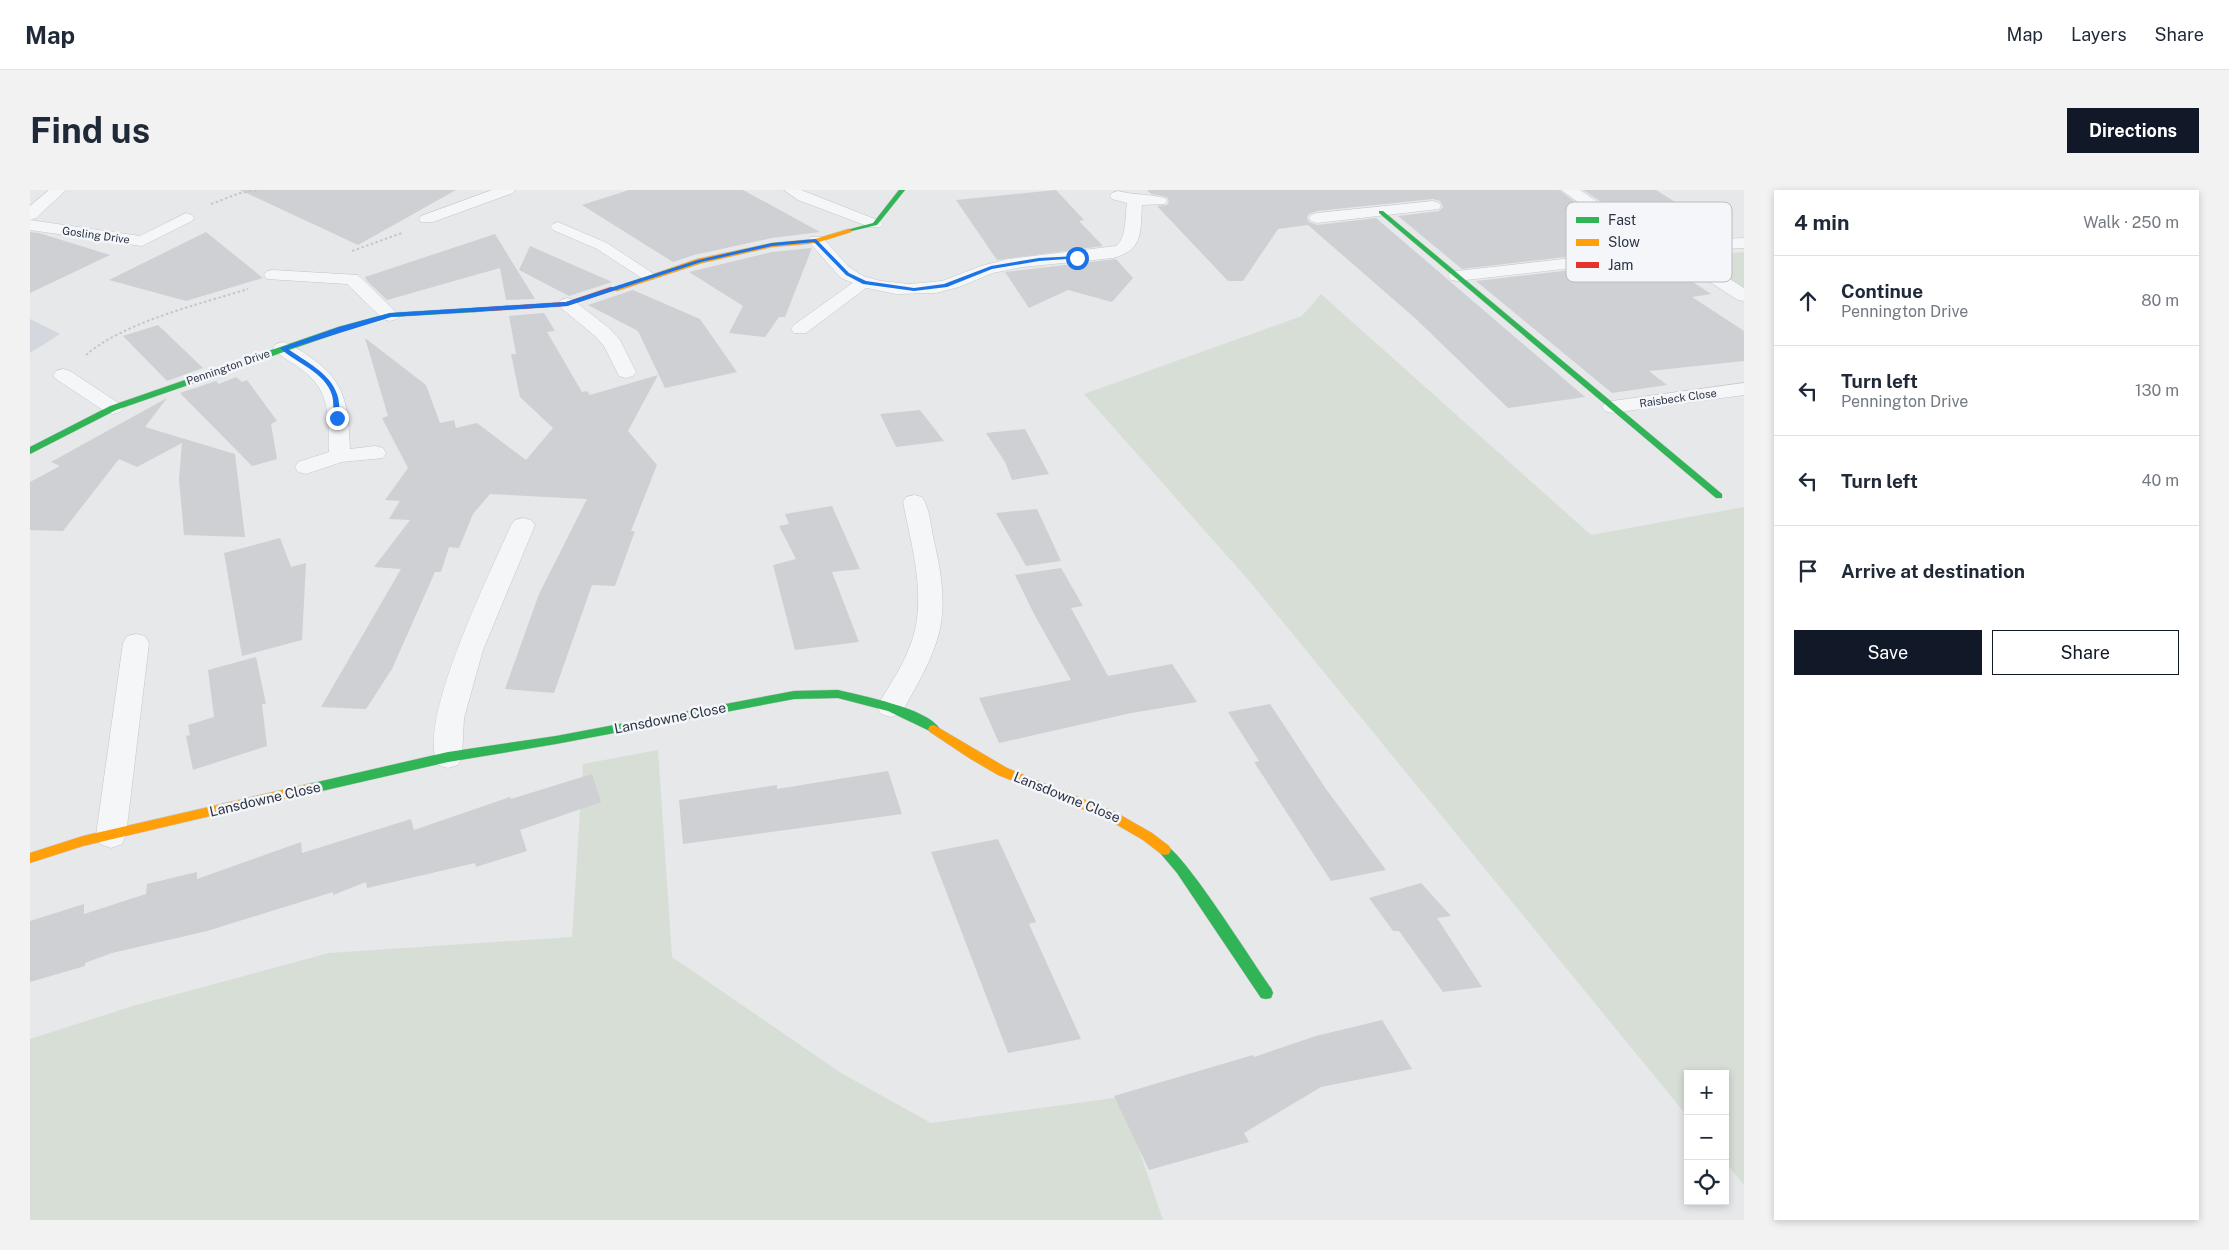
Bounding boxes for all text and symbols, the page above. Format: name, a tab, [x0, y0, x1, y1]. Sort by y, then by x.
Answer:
text: Map	[25, 21, 75, 49]
text: Map	[2007, 24, 2043, 45]
text: Layers	[2071, 24, 2127, 45]
text: Share	[2155, 24, 2204, 45]
button: Directions	[2067, 108, 2199, 153]
text: Find us	[30, 110, 150, 151]
legend	[1566, 202, 1732, 282]
text: 4 min	[1794, 210, 1849, 235]
text: Fast	[1608, 212, 1636, 228]
text: Walk · 250 m	[2083, 213, 2179, 232]
street label: Gosling Drive	[61, 224, 131, 246]
text: Slow	[1608, 234, 1640, 250]
route start	[1066, 247, 1089, 270]
text: Jam	[1608, 257, 1633, 273]
text: Continue	[1841, 280, 1923, 302]
icon: ahead	[1794, 287, 1822, 315]
text: 80 m	[2141, 291, 2179, 310]
text: Pennington Drive	[1841, 302, 1968, 321]
street label: Pennington Drive	[185, 347, 271, 387]
text: Turn left	[1841, 370, 1918, 392]
icon: left	[1794, 377, 1822, 405]
text: 130 m	[2135, 381, 2179, 400]
street label: Raisbeck Close	[1639, 387, 1717, 409]
text: Pennington Drive	[1841, 392, 1968, 411]
route end	[326, 407, 349, 430]
icon: left	[1794, 467, 1822, 495]
text: Turn left	[1841, 470, 1918, 492]
text: 40 m	[2141, 471, 2179, 490]
icon: arrive	[1794, 557, 1822, 585]
text: Arrive at destination	[1841, 560, 2025, 582]
button: Save	[1794, 630, 1982, 675]
button: Share	[1992, 630, 2179, 675]
street label: Lansdowne Close	[613, 699, 727, 737]
street label: Lansdowne Close	[1011, 768, 1123, 826]
street label: Lansdowne Close	[208, 778, 322, 820]
map controls	[1684, 1070, 1729, 1205]
button: +	[1684, 1070, 1729, 1115]
button: −	[1684, 1115, 1729, 1160]
button: locate	[1684, 1160, 1729, 1205]

